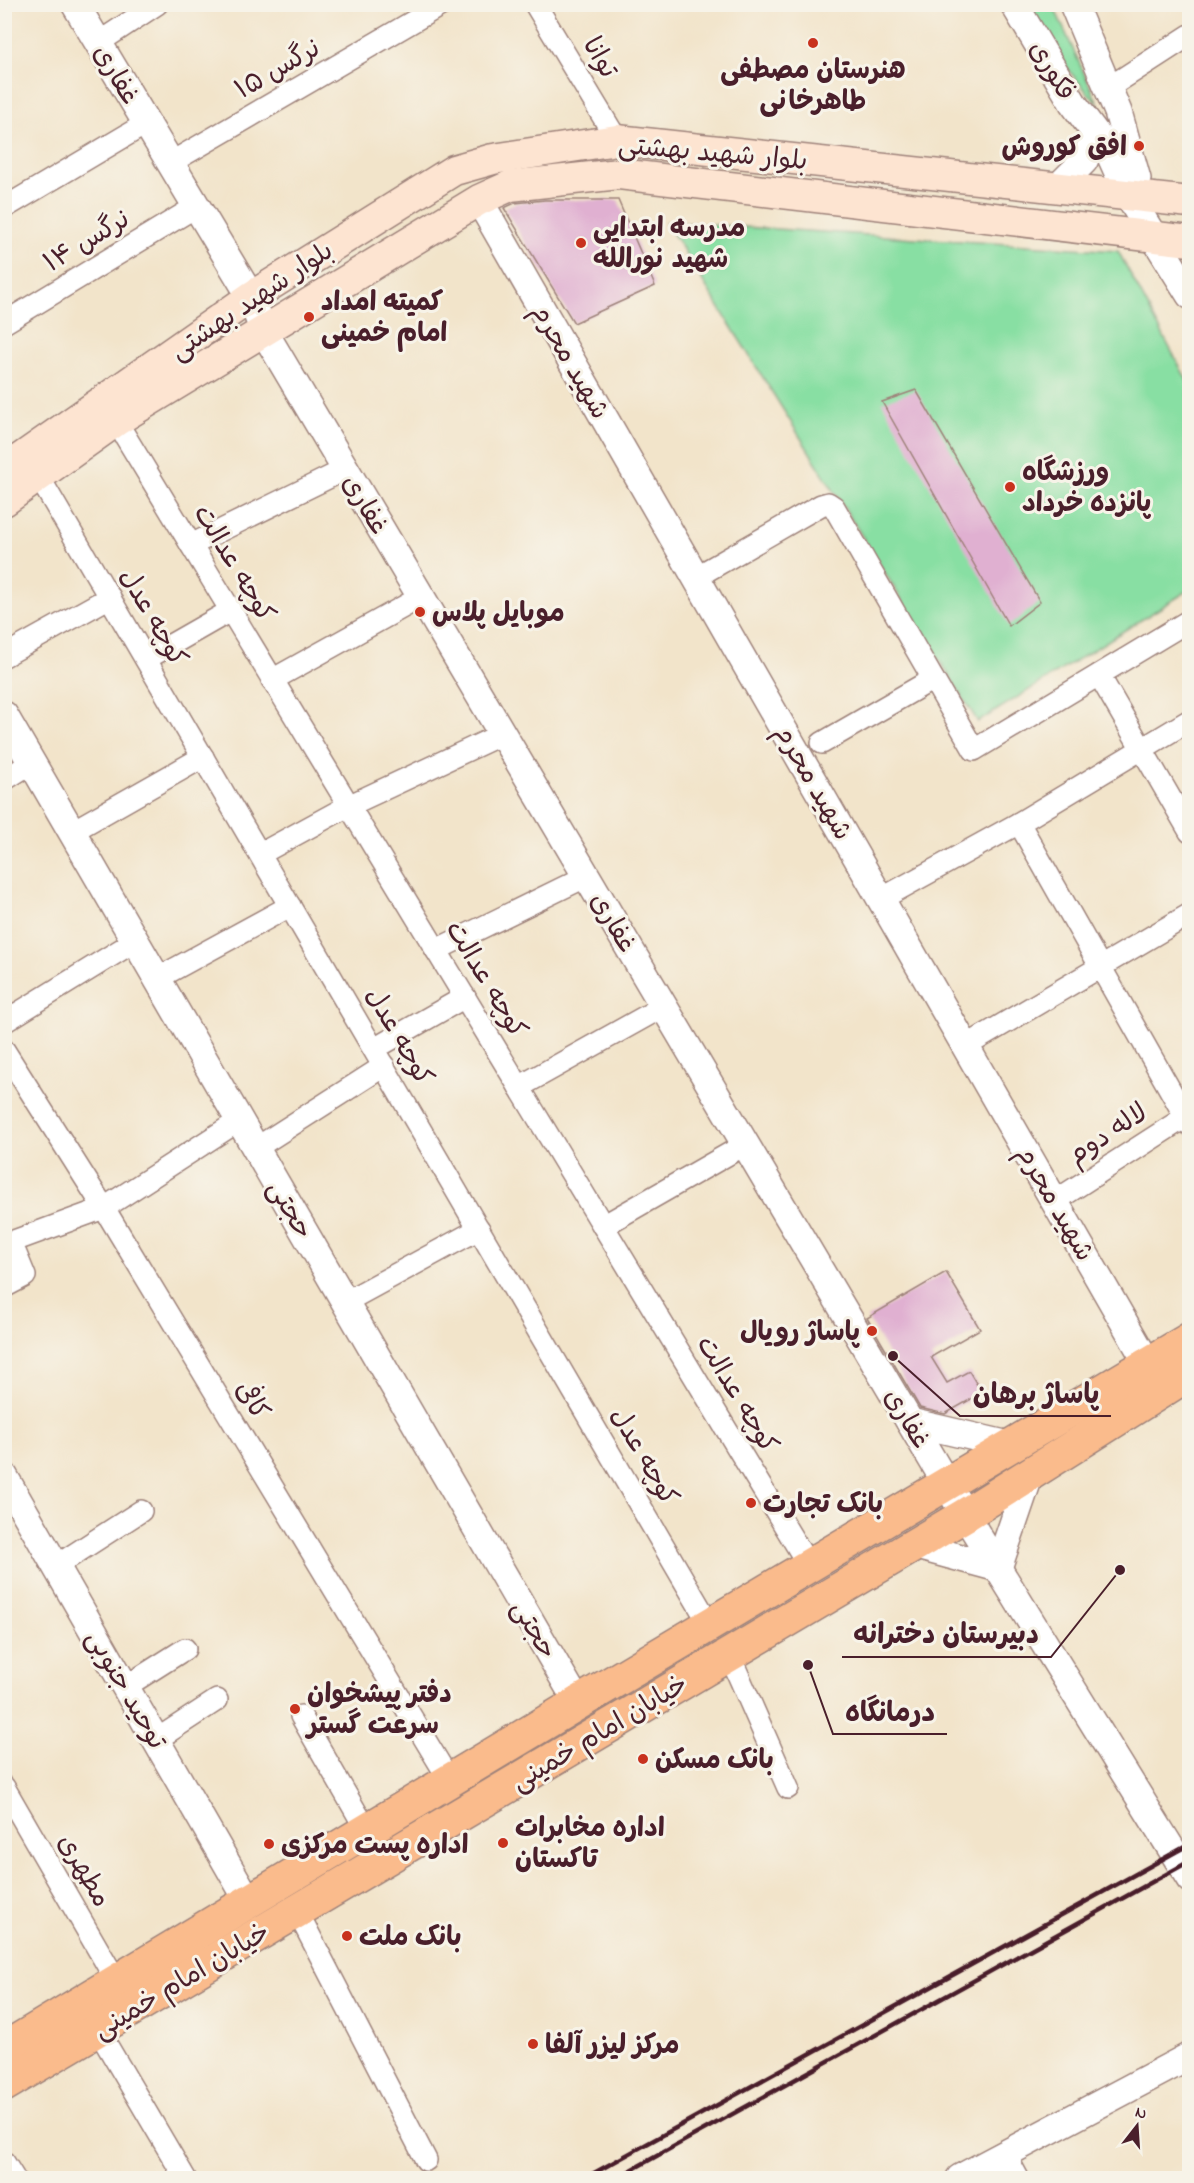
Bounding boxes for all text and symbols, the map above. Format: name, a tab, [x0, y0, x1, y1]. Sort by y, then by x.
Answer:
street label: نرگس ۱۵	[228, 30, 328, 110]
street label: توانا	[571, 30, 627, 87]
street label: فکوری	[1018, 34, 1084, 109]
marker: هنرستان مصطفی طاهرخانی	[806, 36, 820, 50]
street label: غفاری	[82, 38, 148, 113]
place label: هنرستان مصطفی طاهرخانی	[720, 52, 906, 122]
street label: بلوار شهید بهشتی	[616, 127, 809, 182]
place label: افق کوروش	[1001, 129, 1127, 168]
marker: افق کوروش	[1132, 139, 1146, 153]
street label: نرگس ۱۴	[37, 201, 138, 283]
place label: مدرسه ابتدایی شهید نورالله	[593, 210, 746, 280]
street label: بلوار شهید بهشتی	[163, 233, 342, 371]
marker: مدرسه ابتدایی شهید نورالله	[574, 236, 588, 250]
place label: کمیته امداد امام خمینی	[321, 284, 448, 354]
street label: شهید محرم	[520, 297, 618, 427]
marker: کمیته امداد امام خمینی	[302, 310, 316, 324]
place label: ورزشگاه پانزده خرداد	[1022, 454, 1152, 524]
street label: غفاری	[331, 468, 397, 543]
marker: ورزشگاه پانزده خرداد	[1003, 480, 1017, 494]
street label: کوچه عدالت	[182, 498, 283, 631]
street label: کوچه عدل	[108, 562, 196, 675]
place label: موبایل پلاس	[432, 595, 565, 634]
marker: موبایل پلاس	[413, 605, 427, 619]
street label: شهید محرم	[763, 718, 861, 848]
street label: غفاری	[579, 886, 645, 961]
street label: کوچه عدالت	[434, 914, 535, 1047]
street label: کوچه عدل	[354, 981, 442, 1094]
street label: لاله دوم	[1061, 1095, 1156, 1176]
street label: شهید محرم	[1005, 1139, 1103, 1269]
street label: حجتی	[256, 1173, 322, 1247]
place label: پاساژ رویال	[740, 1314, 860, 1353]
marker: پاساژ رویال	[865, 1324, 879, 1338]
street label: کوچه عدالت	[685, 1329, 786, 1462]
callout: پاساژ برهان	[960, 1370, 1111, 1416]
street label: کافی	[224, 1374, 278, 1428]
text: پاساژ برهان	[973, 1376, 1099, 1417]
street label: غفاری	[873, 1382, 939, 1457]
street label: کوچه عدل	[599, 1401, 687, 1514]
place label: بانک تجارت	[763, 1486, 883, 1525]
marker: بانک تجارت	[744, 1496, 758, 1510]
street label: حجتی	[500, 1593, 566, 1667]
callout: دبیرستان دخترانه	[842, 1611, 1051, 1657]
text: دبیرستان دخترانه	[853, 1616, 1039, 1657]
street label: توحید جنوبی	[75, 1623, 175, 1758]
street label: خیابان امام خمینی	[504, 1666, 696, 1802]
place label: دفتر پیشخوان سرعت گستر	[304, 1676, 452, 1746]
callout: درمانگاه	[833, 1688, 947, 1734]
text: درمانگاه	[845, 1694, 935, 1735]
marker: دفتر پیشخوان سرعت گستر	[288, 1702, 302, 1716]
place label: بانک مسکن	[655, 1742, 774, 1781]
marker: بانک مسکن	[636, 1752, 650, 1766]
place label: اداره مخابرات تاکستان	[515, 1810, 665, 1880]
street label: مطهری	[46, 1827, 120, 1915]
place label: اداره پست مرکزی	[281, 1827, 469, 1866]
marker: اداره مخابرات تاکستان	[496, 1836, 510, 1850]
marker: اداره پست مرکزی	[262, 1837, 276, 1851]
street label: خیابان امام خمینی	[86, 1914, 278, 2050]
place label: بانک ملت	[359, 1919, 461, 1958]
marker: بانک ملت	[340, 1929, 354, 1943]
place label: مرکز لیزر آلفا	[545, 2027, 679, 2066]
marker: مرکز لیزر آلفا	[526, 2037, 540, 2051]
north arrow	[1107, 2096, 1167, 2156]
text: N	[1132, 2101, 1150, 2127]

